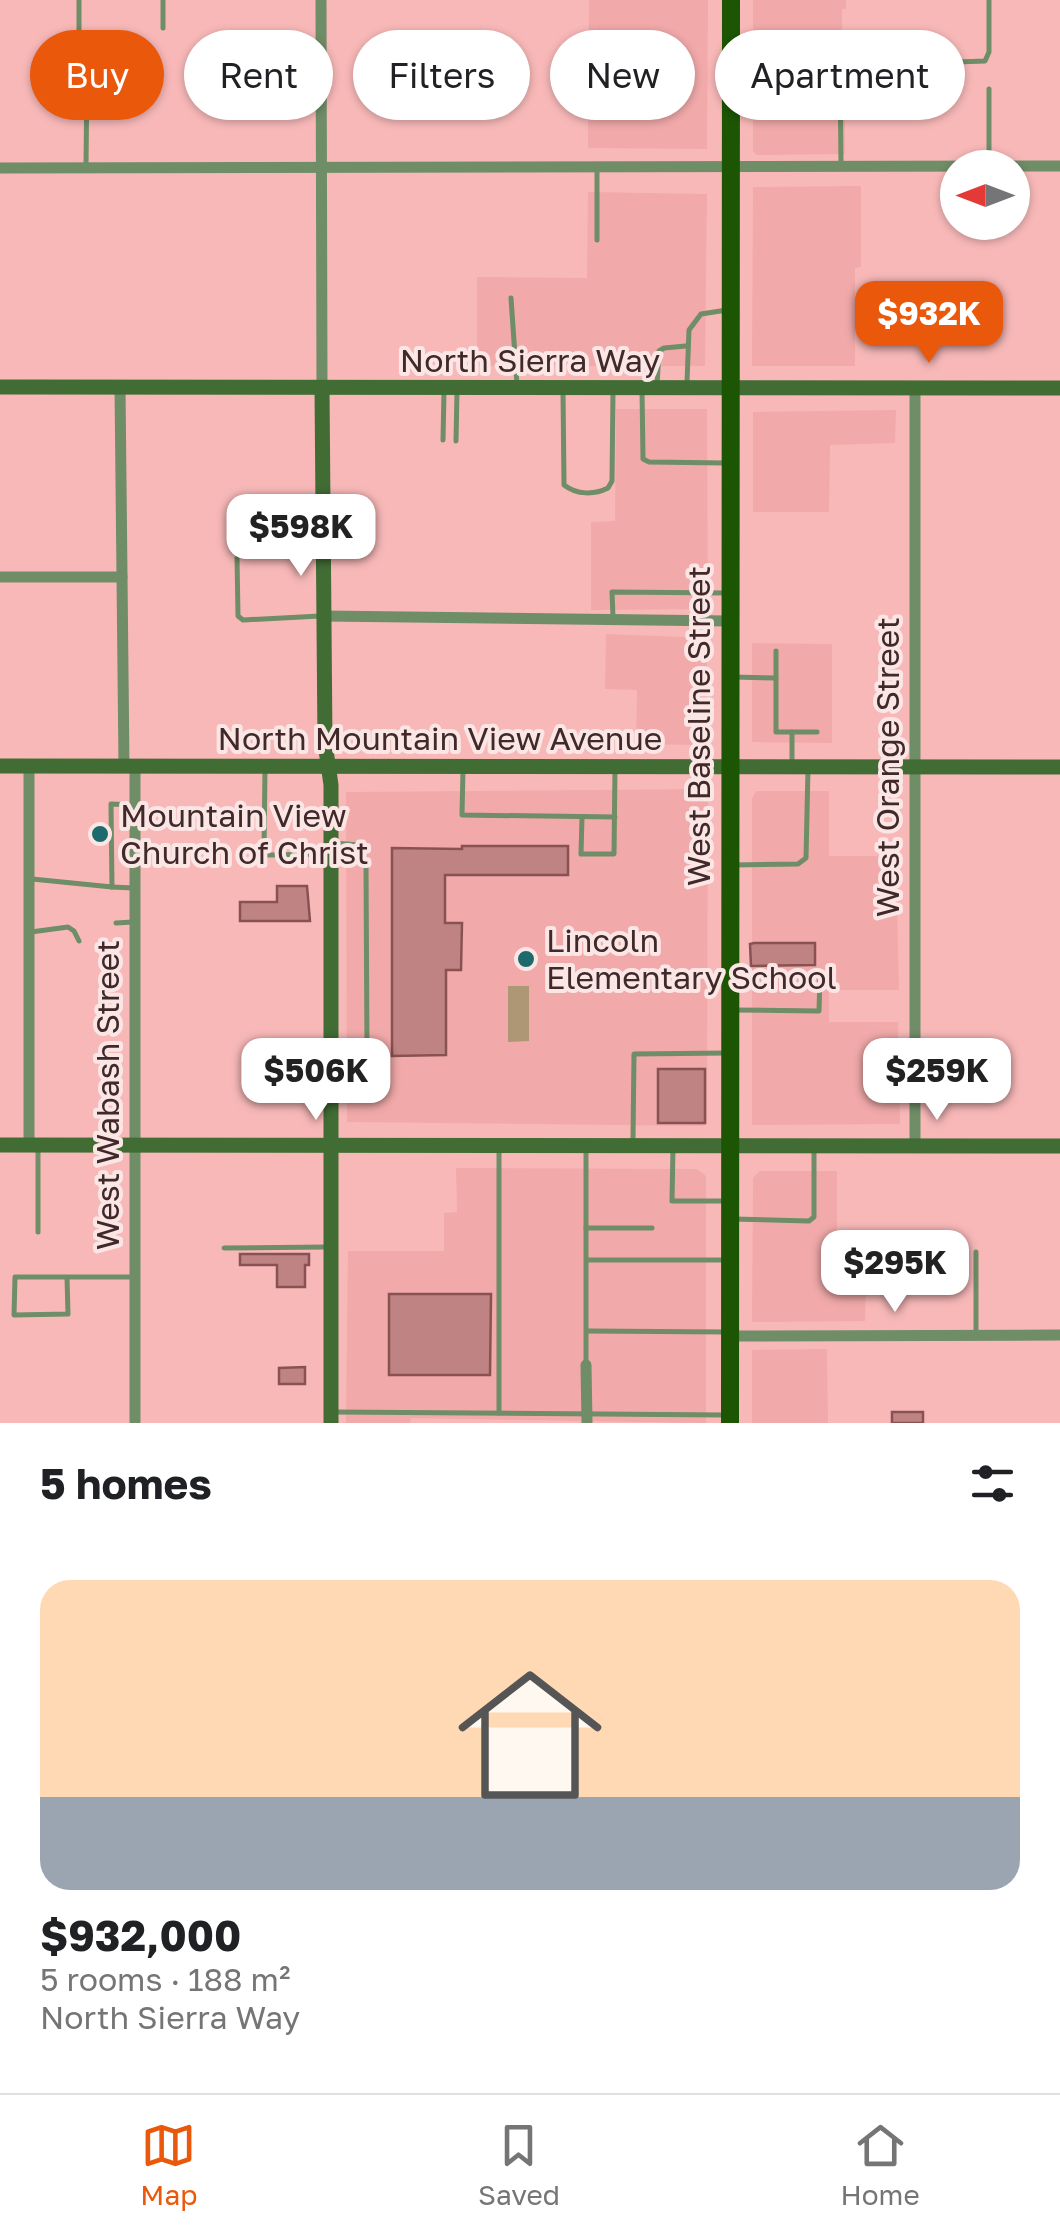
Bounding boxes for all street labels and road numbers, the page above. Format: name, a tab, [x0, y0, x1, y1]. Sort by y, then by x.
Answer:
street label: North Sierra Way	[400, 341, 660, 379]
street label: West Baseline Street	[679, 566, 717, 886]
street label: West Orange Street	[868, 617, 906, 917]
street label: North Mountain View Avenue	[218, 719, 662, 757]
street label: West Wabash Street	[88, 940, 126, 1250]

